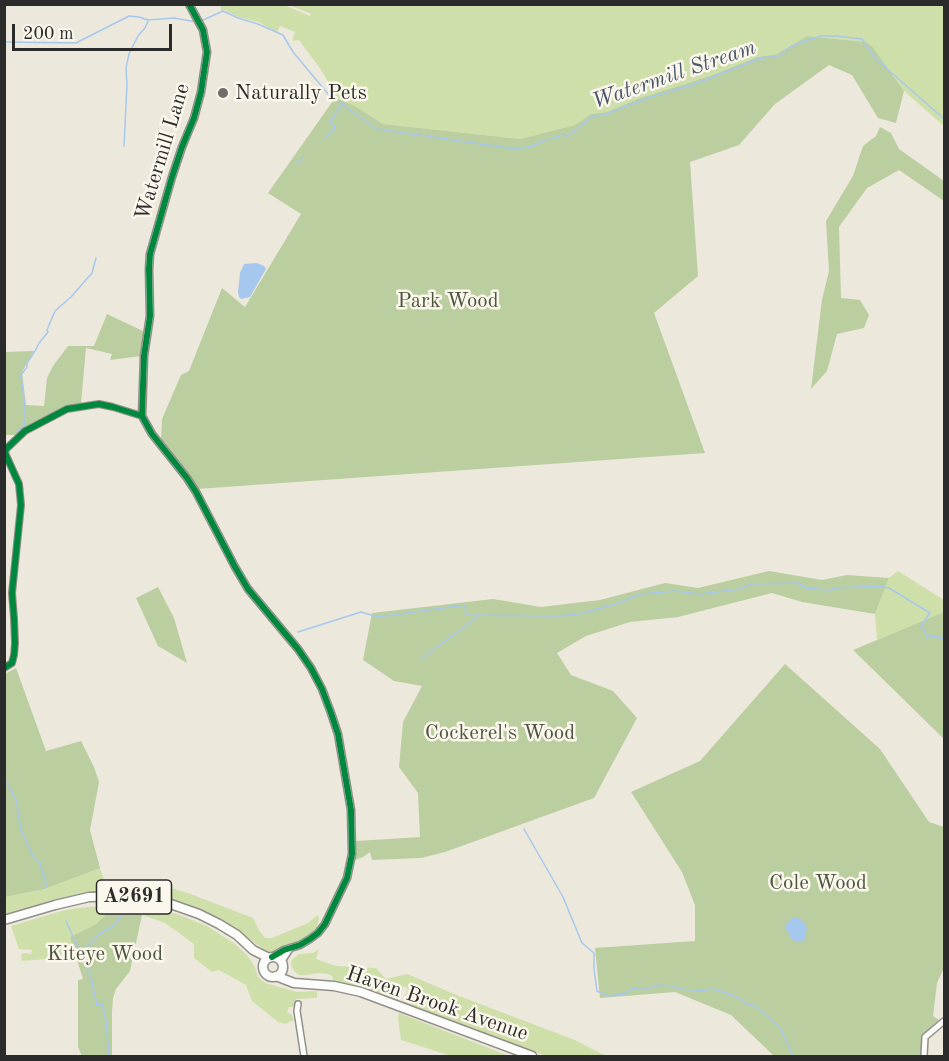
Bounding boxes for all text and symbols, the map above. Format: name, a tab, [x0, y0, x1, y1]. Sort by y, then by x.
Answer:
scale bar	[15, 12, 176, 50]
text: 200 m	[23, 25, 74, 43]
water label: Watermill Stream	[588, 35, 760, 115]
place label: Naturally Pets	[235, 80, 367, 106]
street label: Watermill Lane	[130, 81, 196, 223]
marker: Naturally Pets	[216, 86, 230, 100]
park label: Park Wood	[397, 288, 499, 314]
park label: Cockerel's Wood	[425, 720, 575, 746]
park label: Cole Wood	[769, 870, 867, 896]
road number: A2691	[96, 880, 172, 914]
park label: Kiteye Wood	[47, 941, 163, 967]
street label: Haven Brook Avenue	[343, 961, 531, 1047]

